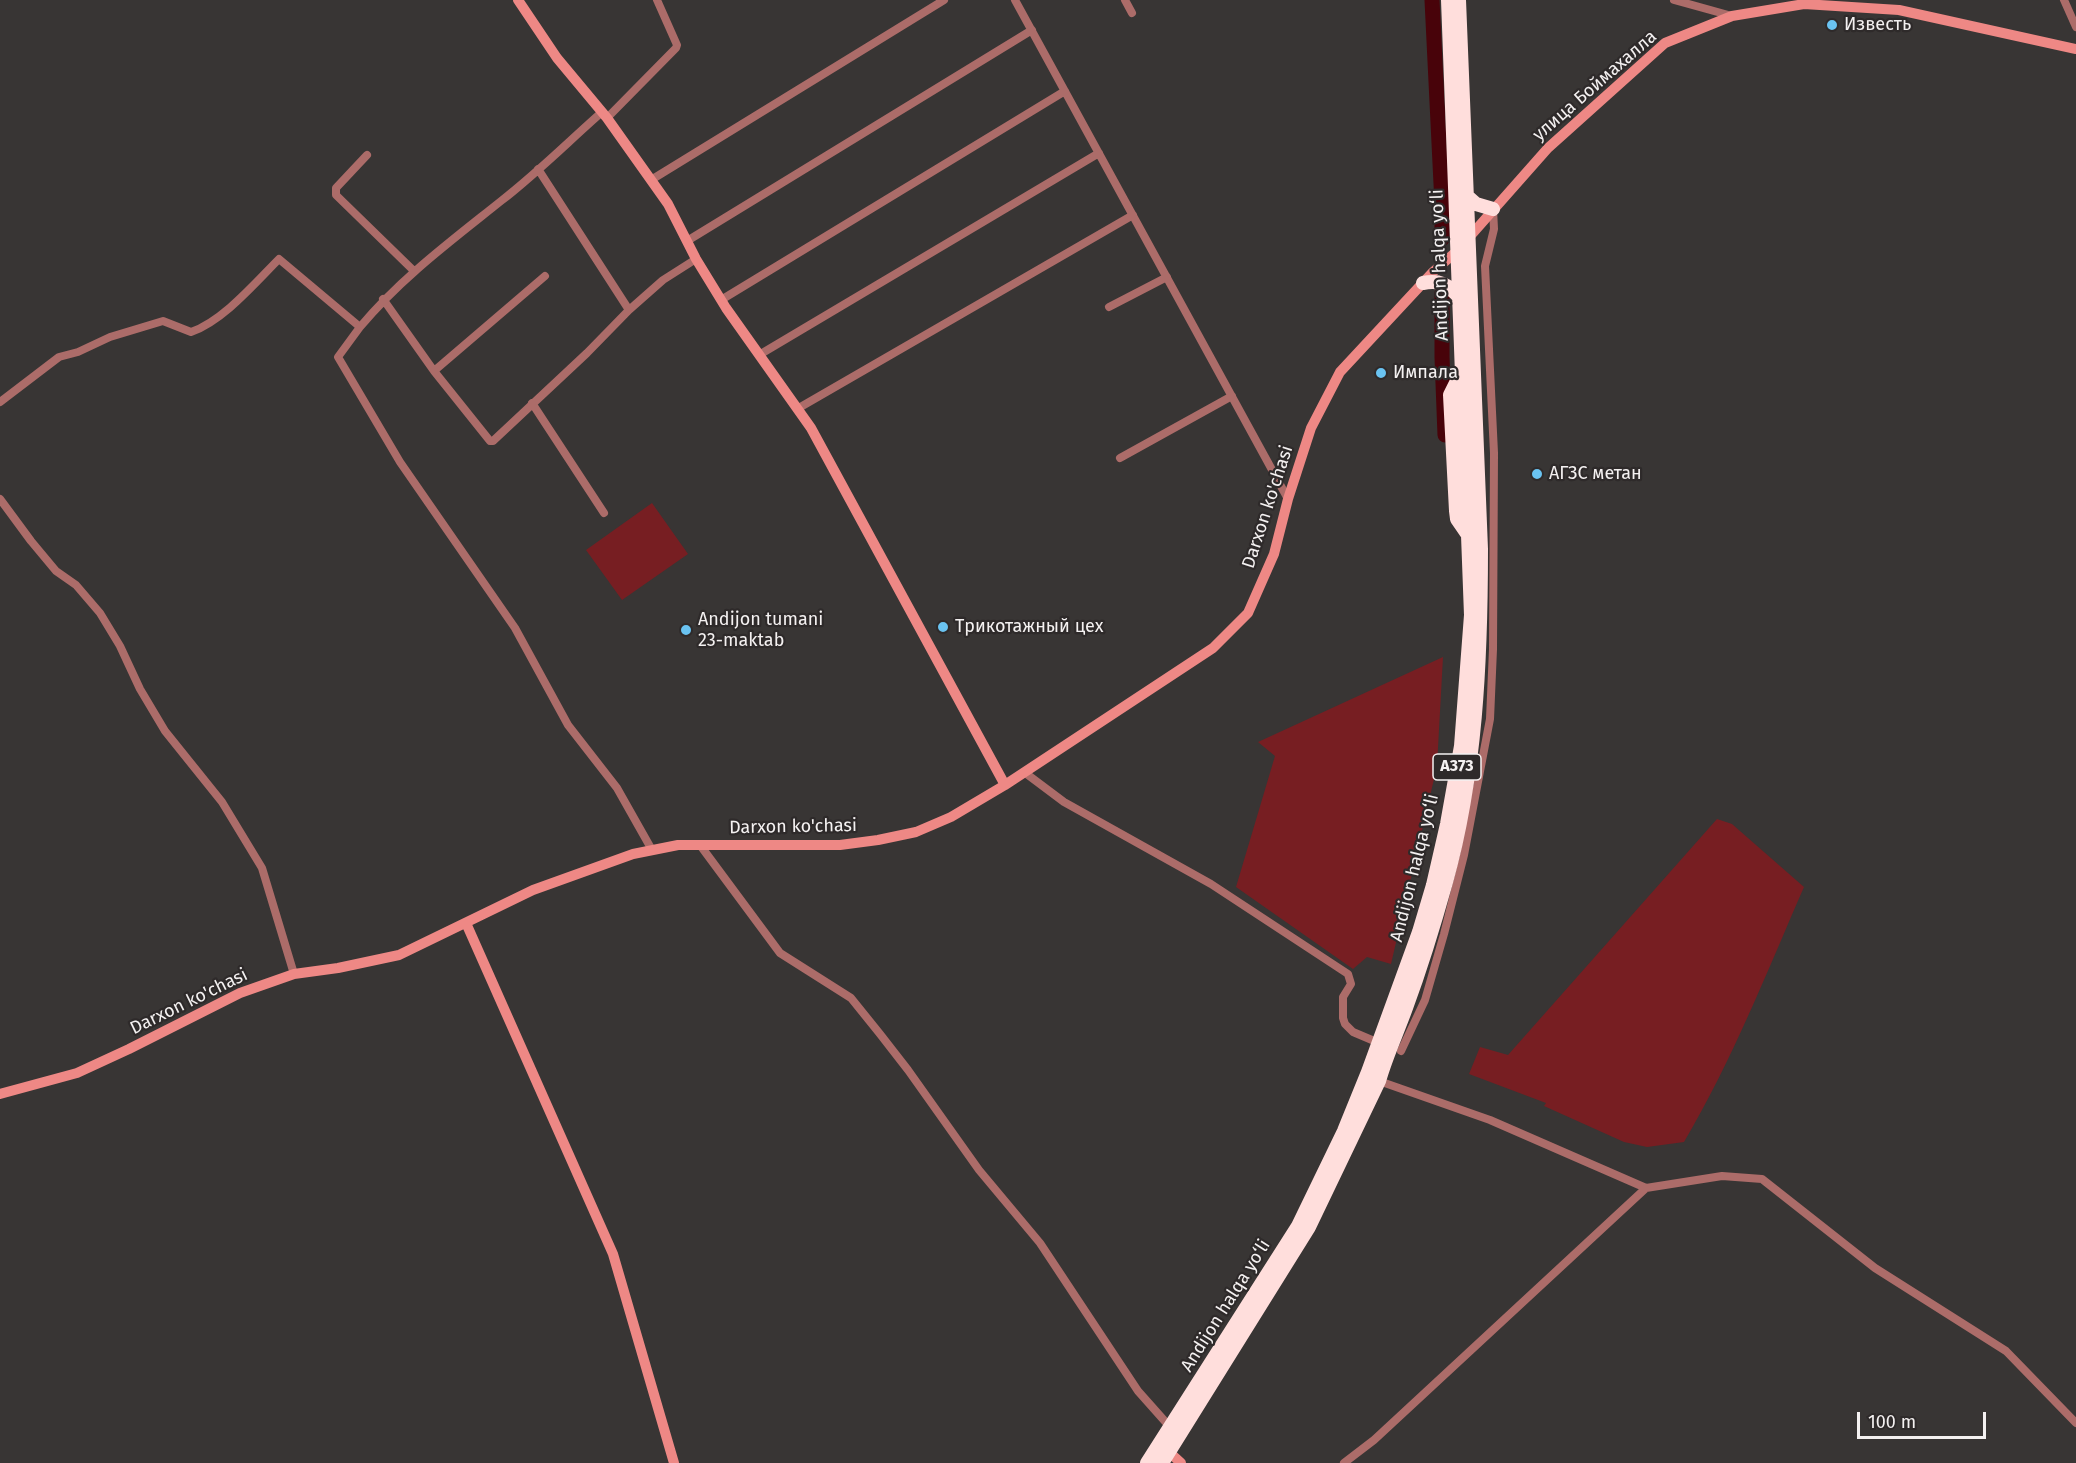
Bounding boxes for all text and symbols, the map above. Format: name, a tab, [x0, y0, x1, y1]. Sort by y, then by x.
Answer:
place label: Известь	[1844, 14, 1911, 36]
marker: Известь	[1825, 18, 1839, 32]
street label: улица Боймахалла	[1529, 26, 1661, 146]
street label: Andijon halqa yo‘li	[1427, 189, 1453, 341]
place label: Импала	[1393, 362, 1458, 384]
marker: Импала	[1374, 366, 1388, 380]
street label: Darxon ko'chasi	[1238, 443, 1298, 571]
place label: АГЗС метан	[1549, 463, 1642, 485]
marker: АГЗС метан	[1530, 467, 1544, 481]
place label: Andijon tumani 23-maktab	[698, 609, 823, 652]
place label: Трикотажный цех	[955, 616, 1103, 638]
marker: Трикотажный цех	[936, 620, 950, 634]
marker: Andijon tumani 23-maktab	[679, 623, 693, 637]
road number: A373	[1433, 754, 1481, 780]
street label: Andijon halqa yo‘li	[1386, 792, 1444, 944]
street label: Darxon ko'chasi	[729, 815, 857, 839]
street label: Darxon ko'chasi	[127, 964, 251, 1040]
street label: Andijon halqa yo‘li	[1177, 1236, 1275, 1376]
scale bar	[1860, 1400, 1989, 1438]
text: 100 m	[1868, 1411, 1916, 1433]

